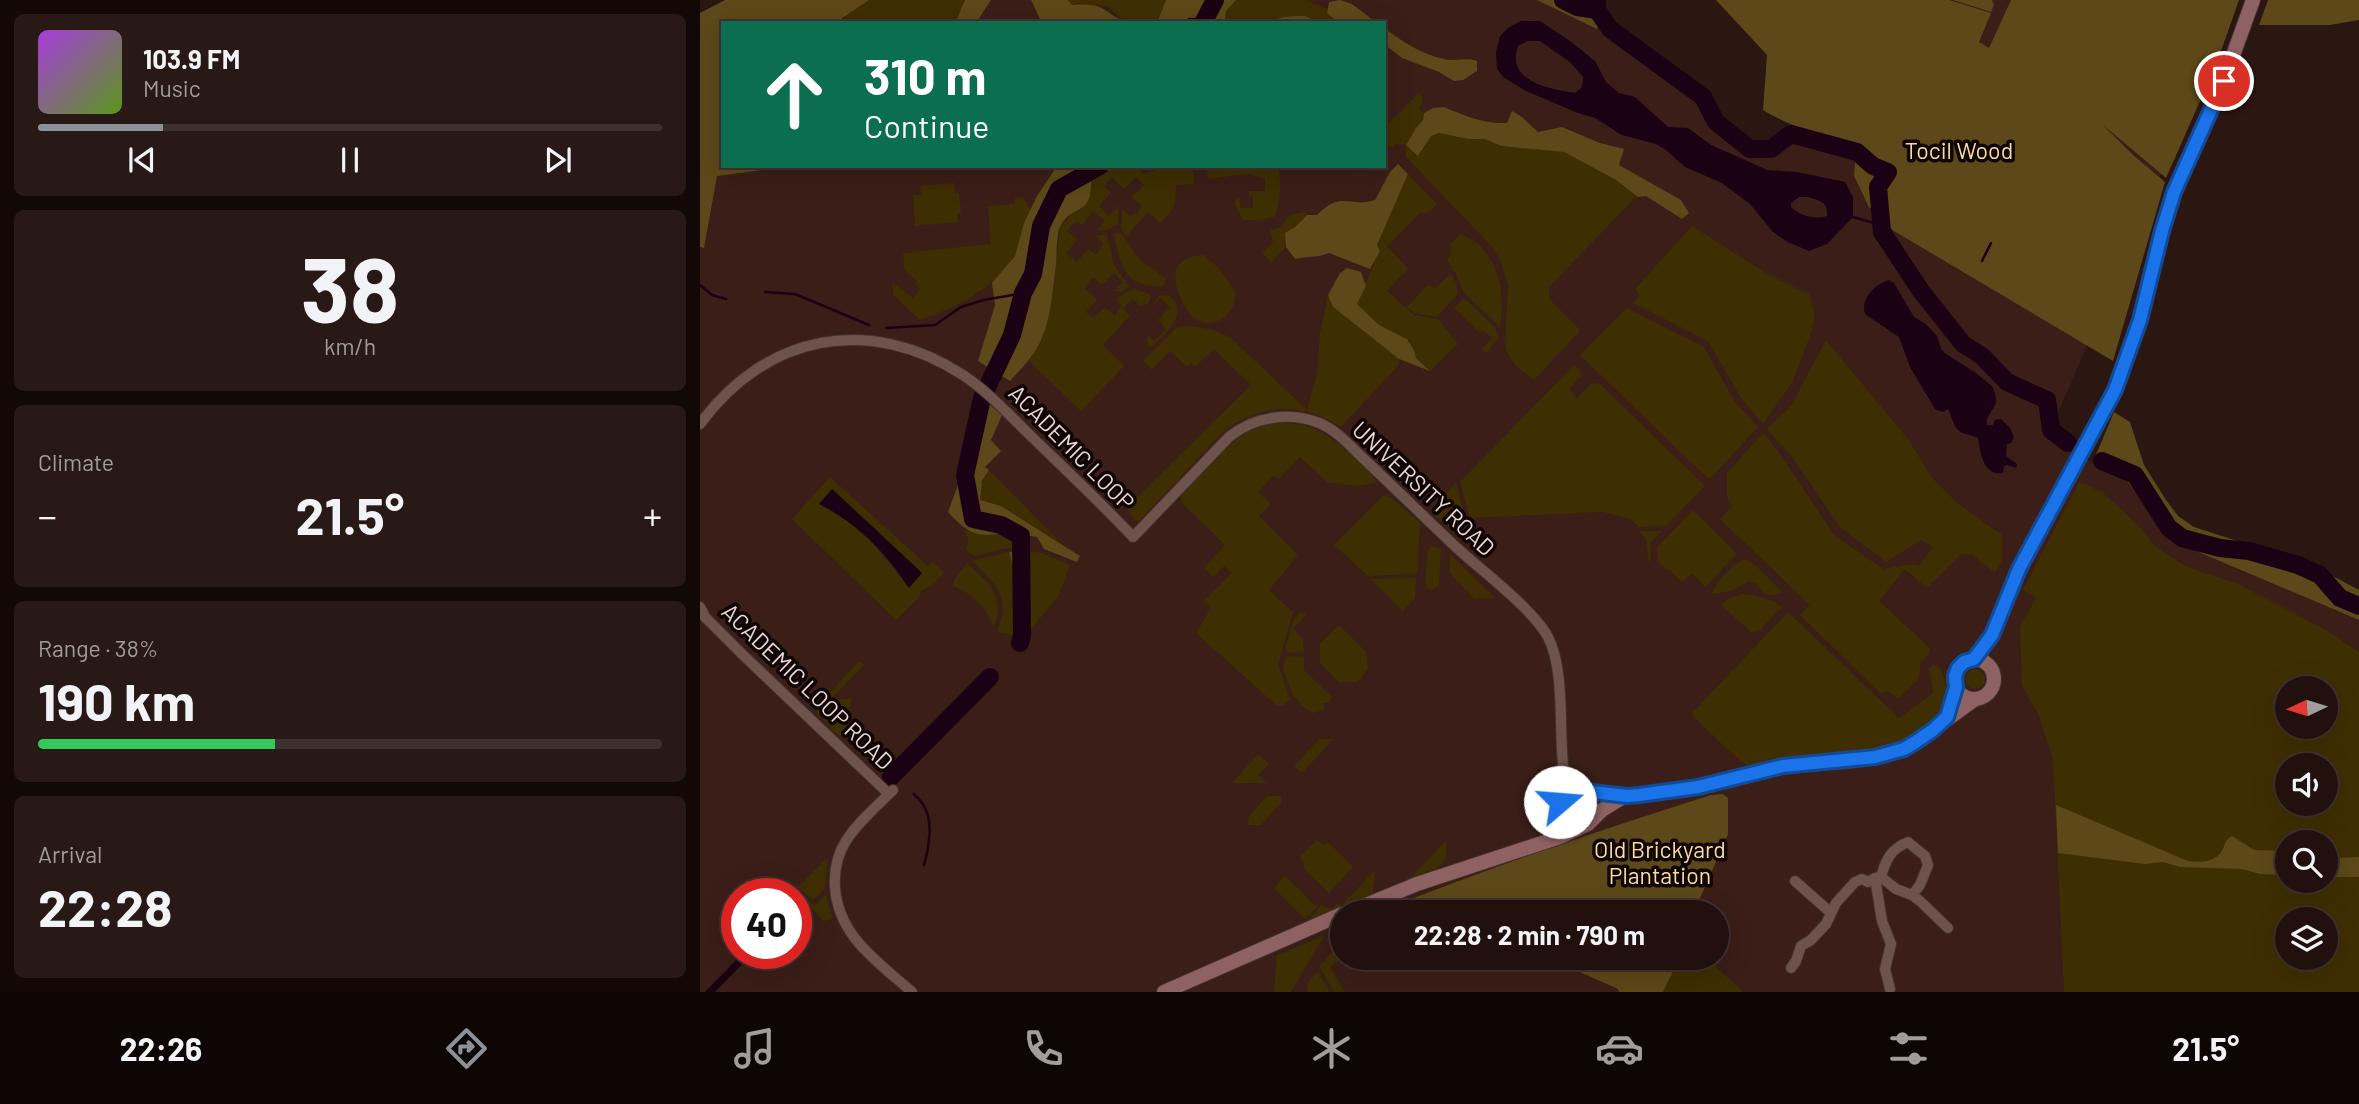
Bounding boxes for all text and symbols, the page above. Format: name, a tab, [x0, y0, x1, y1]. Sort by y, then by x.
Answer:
text: 103.9 FM	[143, 43, 240, 74]
text: 310 m	[864, 46, 986, 105]
icon: ahead	[749, 49, 840, 140]
pin	[2194, 51, 2254, 111]
icon: arrive	[2205, 62, 2243, 100]
text: Music	[143, 74, 201, 102]
text: Continue	[864, 106, 989, 144]
park label: Tocil Wood	[1905, 136, 2013, 164]
icon: previous	[123, 141, 161, 179]
icon: pause	[331, 141, 369, 179]
icon: next	[539, 141, 577, 179]
text: 38	[301, 232, 399, 341]
text: km/h	[324, 332, 376, 360]
street label: ACADEMIC LOOP	[1003, 378, 1141, 516]
street label: UNIVERSITY ROAD	[1347, 415, 1501, 561]
text: Climate	[38, 448, 114, 476]
text: 21.5°	[296, 483, 404, 545]
text: −	[38, 492, 57, 538]
text: +	[643, 492, 662, 538]
street label: ACADEMIC LOOP ROAD	[717, 597, 899, 775]
text: Range · 38%	[38, 634, 158, 662]
text: 190 km	[38, 669, 195, 731]
north arrow	[2275, 676, 2338, 738]
map controls	[2275, 676, 2338, 970]
button: sound	[2275, 753, 2338, 816]
position arrow	[1523, 765, 1597, 839]
button: search	[2275, 830, 2338, 893]
park label: Old Brickyard Plantation	[1594, 835, 1726, 889]
text: Arrival	[38, 840, 102, 868]
text: 22:28	[38, 875, 172, 937]
speed limit sign: 40	[721, 878, 812, 969]
button: layers	[2275, 907, 2338, 970]
text: 22:28 · 2 min · 790 m	[1414, 919, 1645, 950]
icon: directions	[442, 1024, 491, 1073]
icon: music	[730, 1024, 779, 1073]
icon: phone	[1019, 1024, 1068, 1073]
icon: climate	[1307, 1024, 1356, 1073]
icon: car	[1595, 1024, 1644, 1073]
icon: filters	[1884, 1024, 1933, 1073]
text: 22:26	[120, 1029, 202, 1067]
text: 21.5°	[2172, 1029, 2239, 1067]

